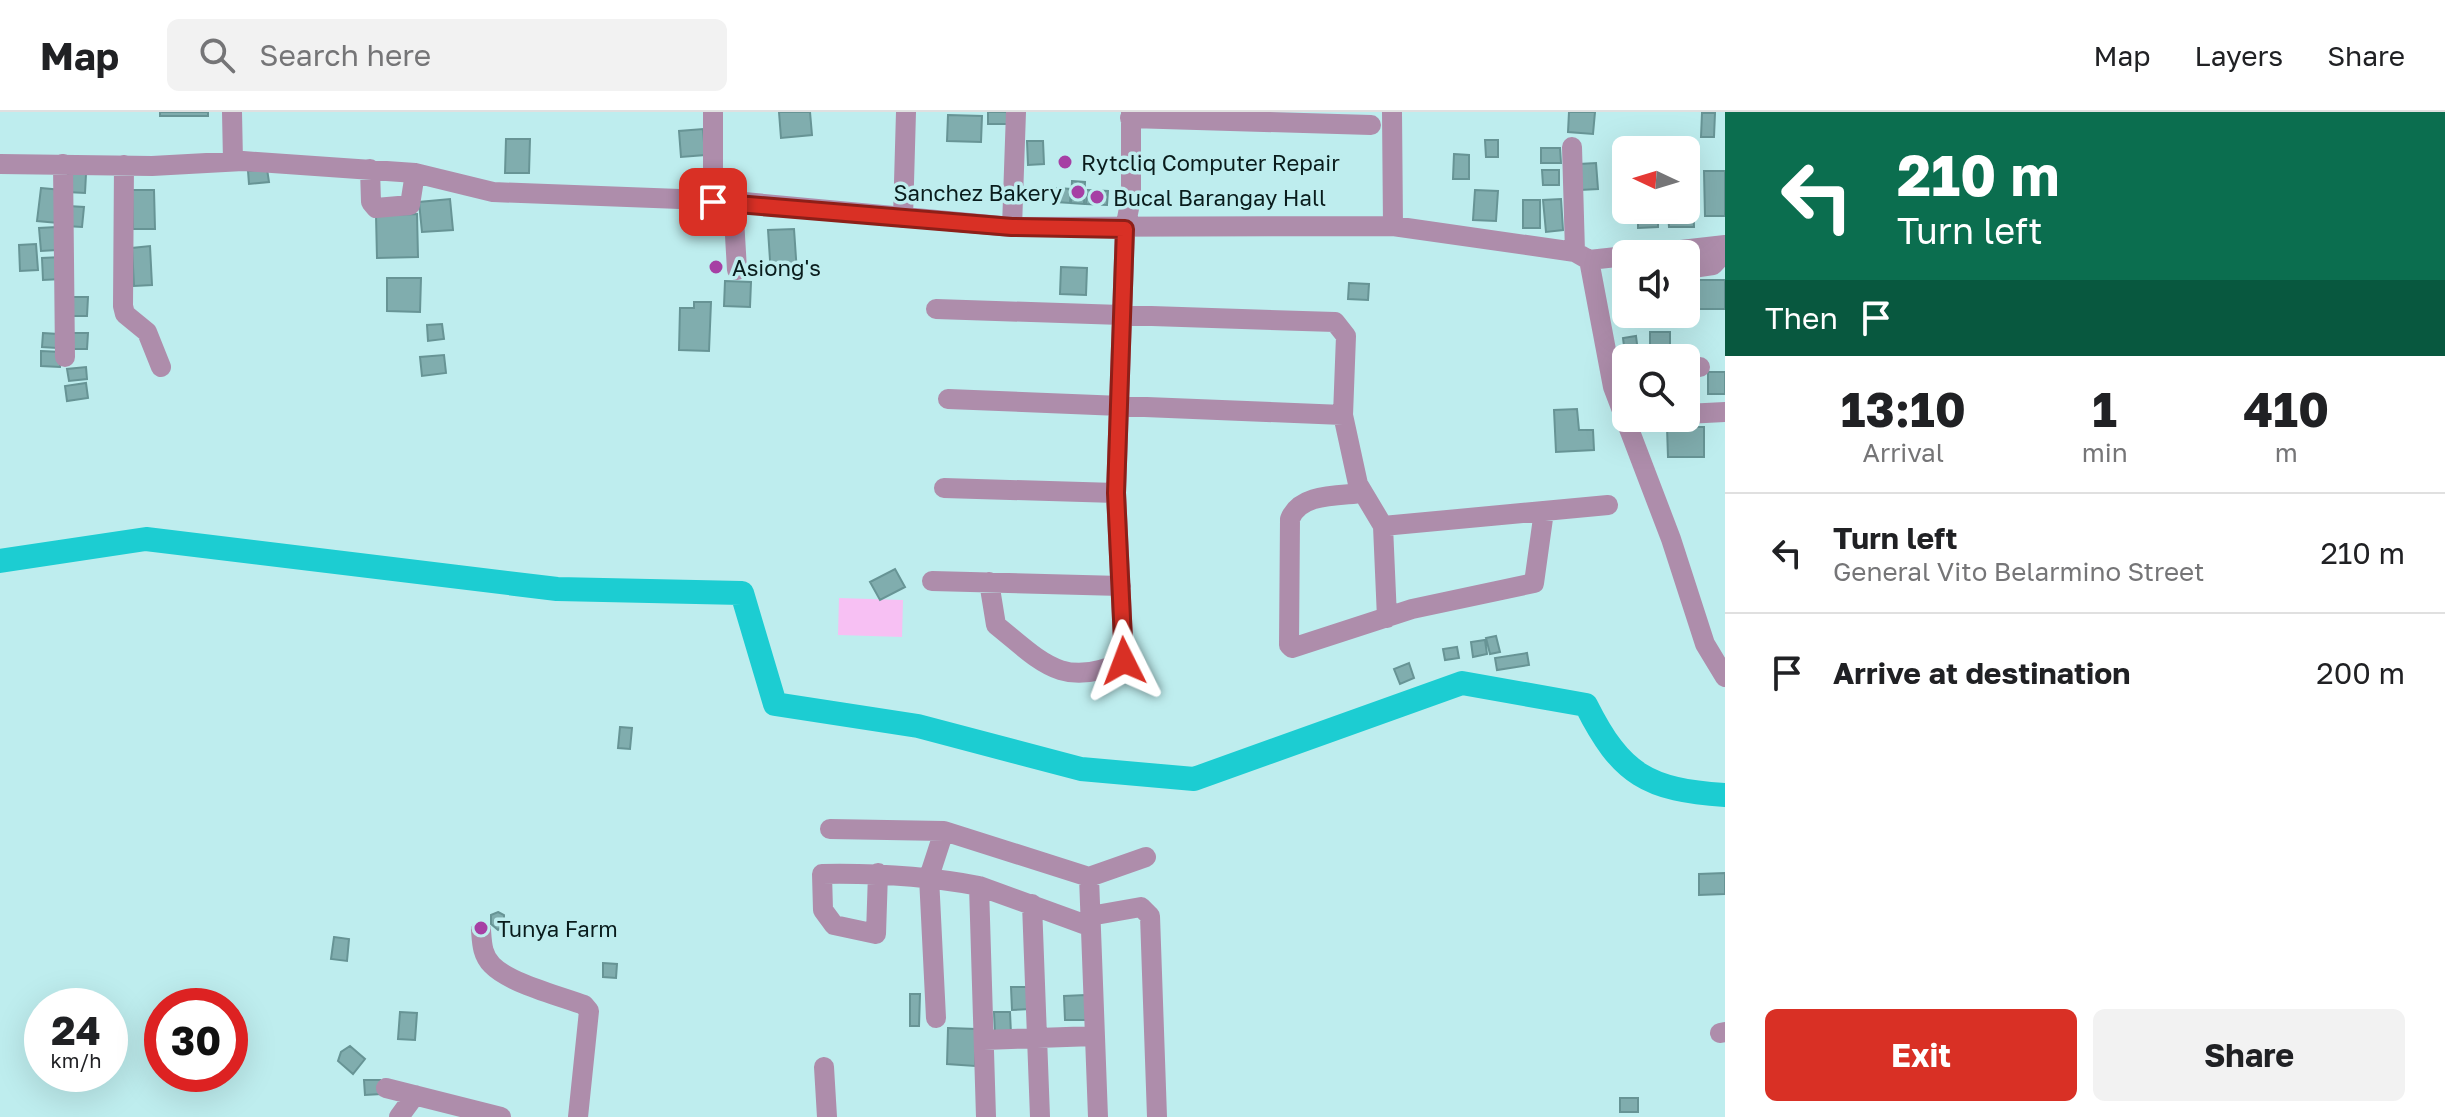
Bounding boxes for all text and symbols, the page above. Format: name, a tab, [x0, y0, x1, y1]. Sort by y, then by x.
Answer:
search box	[167, 19, 727, 91]
text: Map	[40, 33, 119, 78]
icon: search	[195, 33, 239, 77]
text: Search here	[259, 37, 431, 73]
text: Map	[2093, 39, 2151, 72]
text: Layers	[2195, 39, 2283, 72]
text: Share	[2327, 39, 2405, 72]
north arrow	[1612, 136, 1700, 224]
map controls	[1612, 136, 1700, 432]
text: 210 m	[1897, 141, 2059, 208]
icon: left	[1765, 144, 1869, 248]
place label: Rytcliq Computer Repair	[1081, 149, 1340, 176]
marker: Rytcliq Computer Repair	[1056, 153, 1074, 171]
pin	[679, 168, 747, 236]
place label: Sanchez Bakery	[893, 179, 1062, 206]
icon: arrive	[691, 180, 735, 224]
marker: Sanchez Bakery	[1069, 183, 1087, 201]
place label: Bucal Barangay Hall	[1113, 184, 1326, 211]
marker: Bucal Barangay Hall	[1088, 188, 1106, 206]
text: Turn left	[1897, 209, 2043, 252]
button: sound	[1612, 240, 1700, 328]
place label: Asiong's	[732, 254, 821, 281]
marker: Asiong's	[707, 258, 725, 276]
icon: arrive	[1854, 296, 1898, 340]
text: Then	[1765, 300, 1838, 336]
button: search	[1612, 344, 1700, 432]
text: 13:10	[1841, 380, 1966, 438]
text: 1	[2092, 380, 2117, 438]
text: 410	[2243, 380, 2329, 438]
text: Arrival	[1863, 437, 1944, 468]
text: min	[2082, 437, 2128, 468]
text: m	[2275, 437, 2298, 468]
text: Turn left	[1833, 520, 1958, 556]
icon: left	[1765, 531, 1809, 575]
text: 210 m	[2320, 535, 2405, 571]
text: General Vito Belarmino Street	[1833, 556, 2204, 587]
position arrow	[1082, 619, 1166, 703]
icon: arrive	[1765, 651, 1809, 695]
text: Arrive at destination	[1833, 655, 2130, 691]
text: 200 m	[2316, 655, 2405, 691]
place label: Tunya Farm	[497, 915, 618, 942]
marker: Tunya Farm	[472, 919, 490, 937]
speed limit sign: 30	[144, 988, 248, 1092]
text: 24	[51, 1006, 101, 1054]
button: Exit	[1765, 1009, 2077, 1101]
button: Share	[2093, 1009, 2405, 1101]
text: km/h	[51, 1048, 101, 1072]

